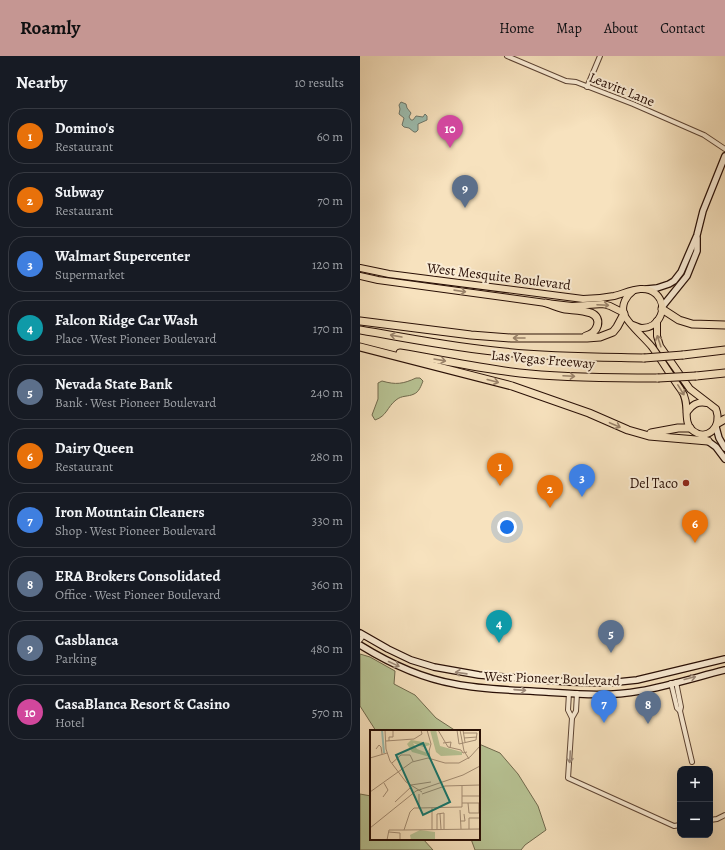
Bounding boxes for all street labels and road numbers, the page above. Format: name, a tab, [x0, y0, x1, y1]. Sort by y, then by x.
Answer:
street label: Leavitt Lane	[586, 68, 658, 111]
street label: West Mesquite Boulevard	[425, 258, 572, 295]
street label: Las Vegas Freeway	[490, 345, 596, 374]
street label: West Pioneer Boulevard	[483, 667, 621, 690]

